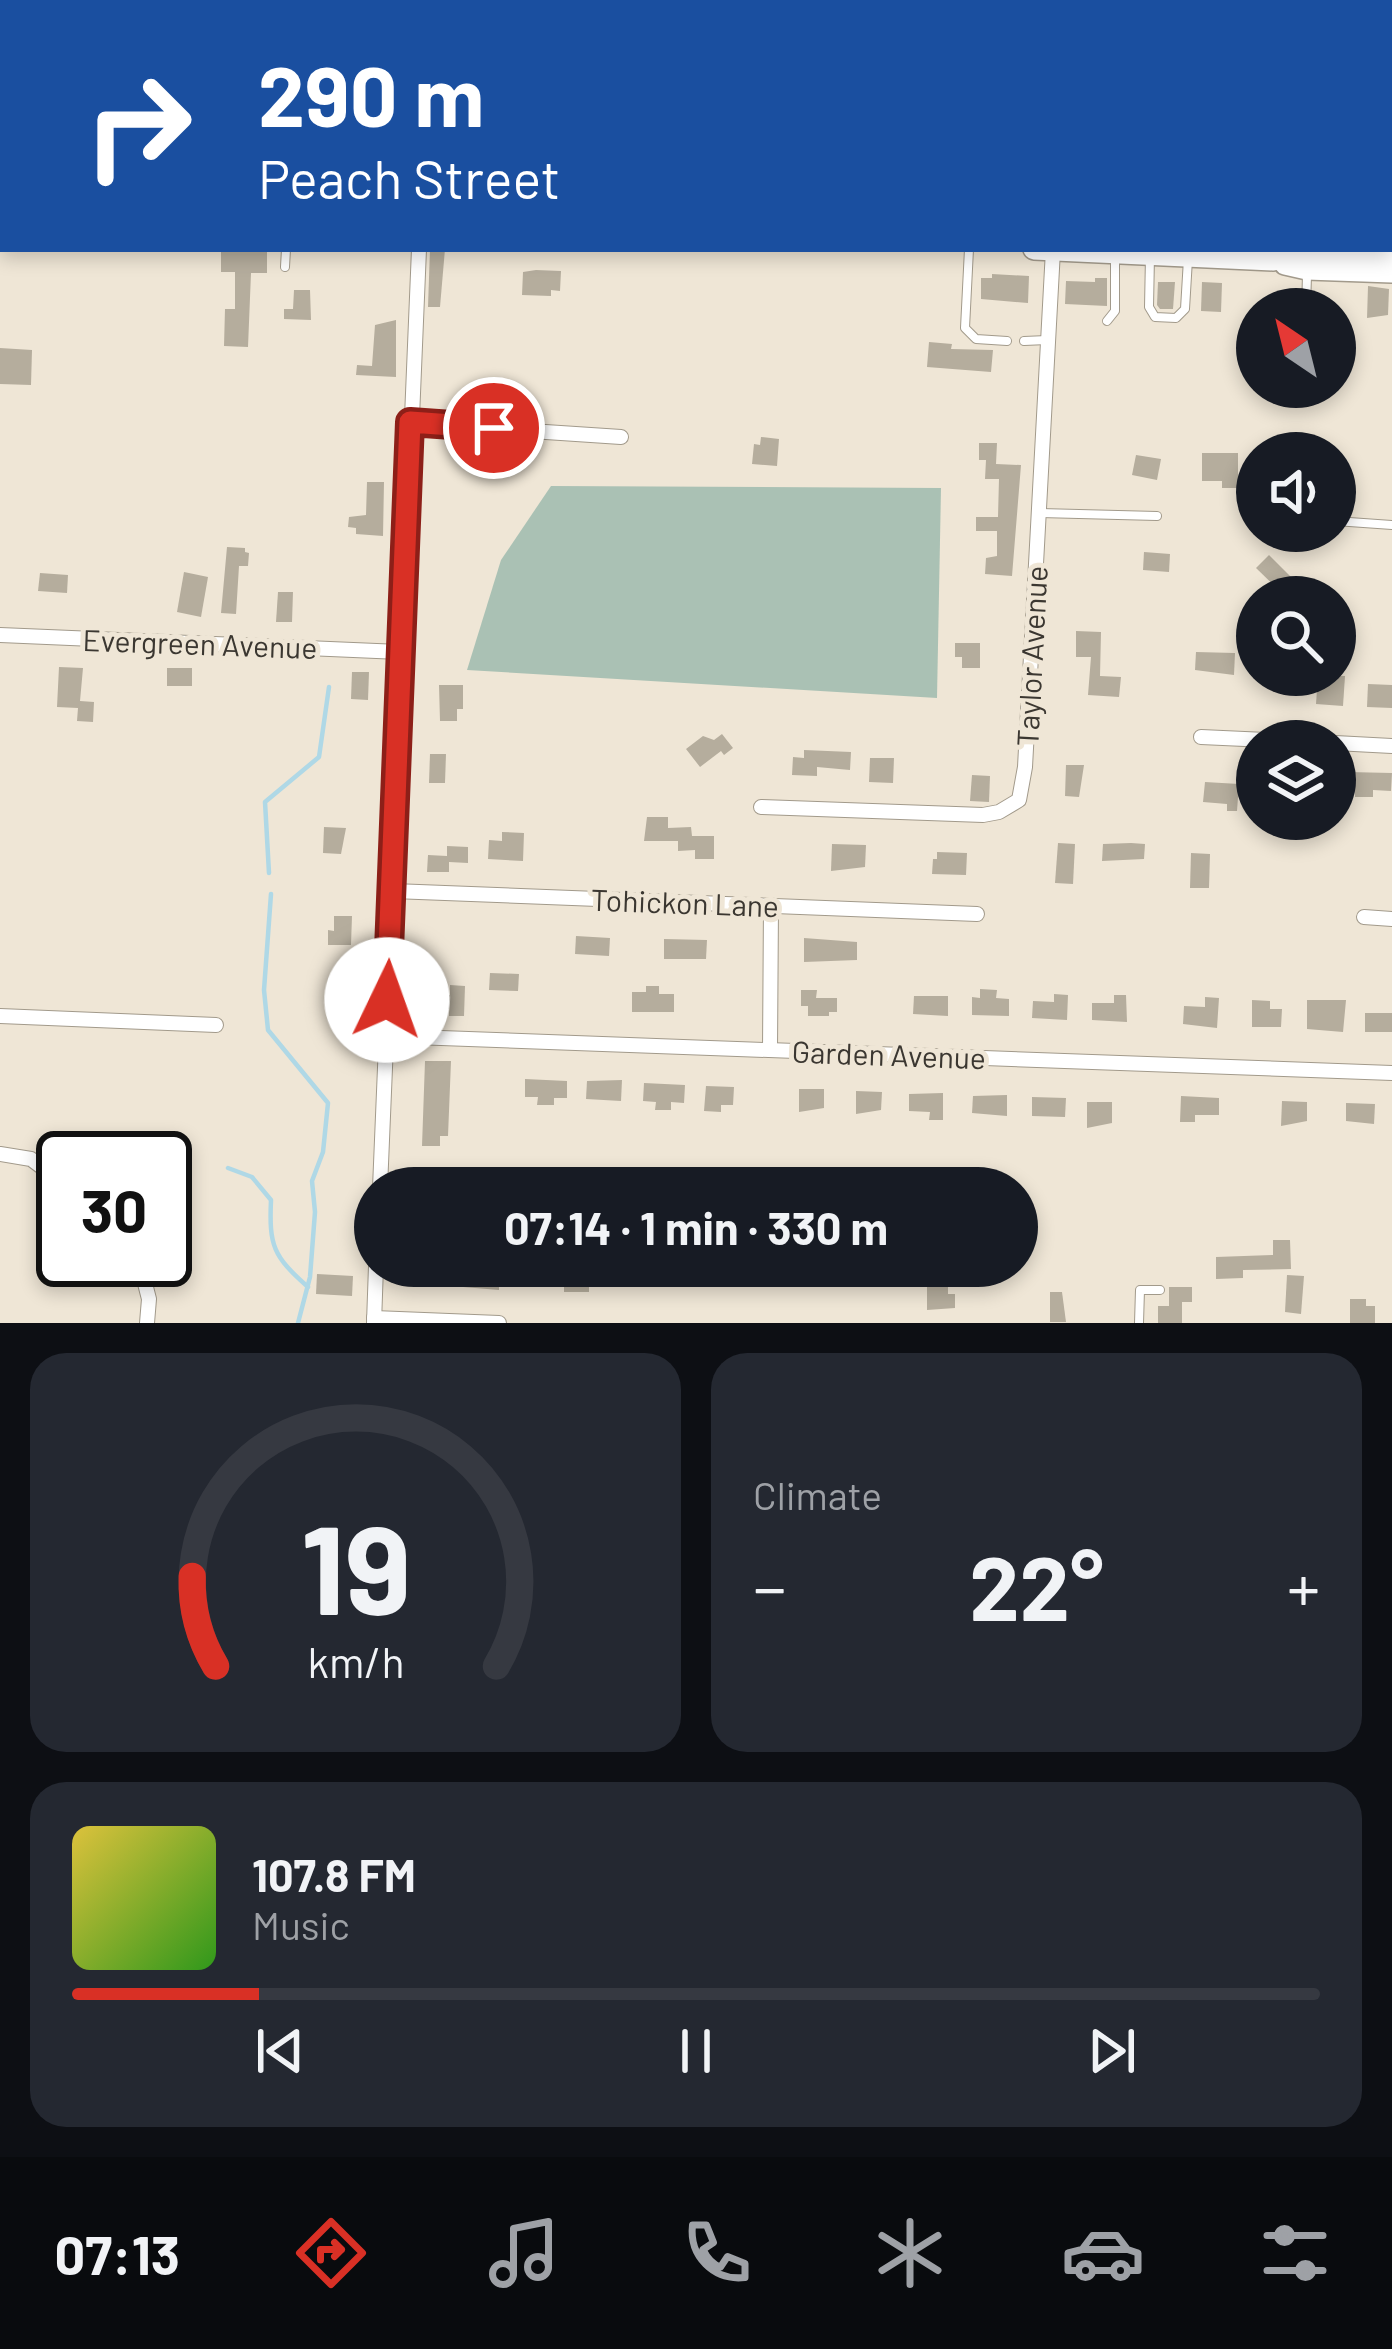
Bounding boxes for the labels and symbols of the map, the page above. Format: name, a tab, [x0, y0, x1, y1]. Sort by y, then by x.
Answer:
north arrow	[1236, 288, 1356, 408]
pin	[443, 377, 545, 479]
street label: Taylor Avenue	[1008, 565, 1054, 747]
street label: Evergreen Avenue	[82, 621, 318, 665]
street label: Tohickon Lane	[590, 881, 780, 923]
position arrow	[324, 937, 450, 1063]
street label: Garden Avenue	[791, 1033, 987, 1075]
speed limit sign: 30	[36, 1131, 192, 1287]

